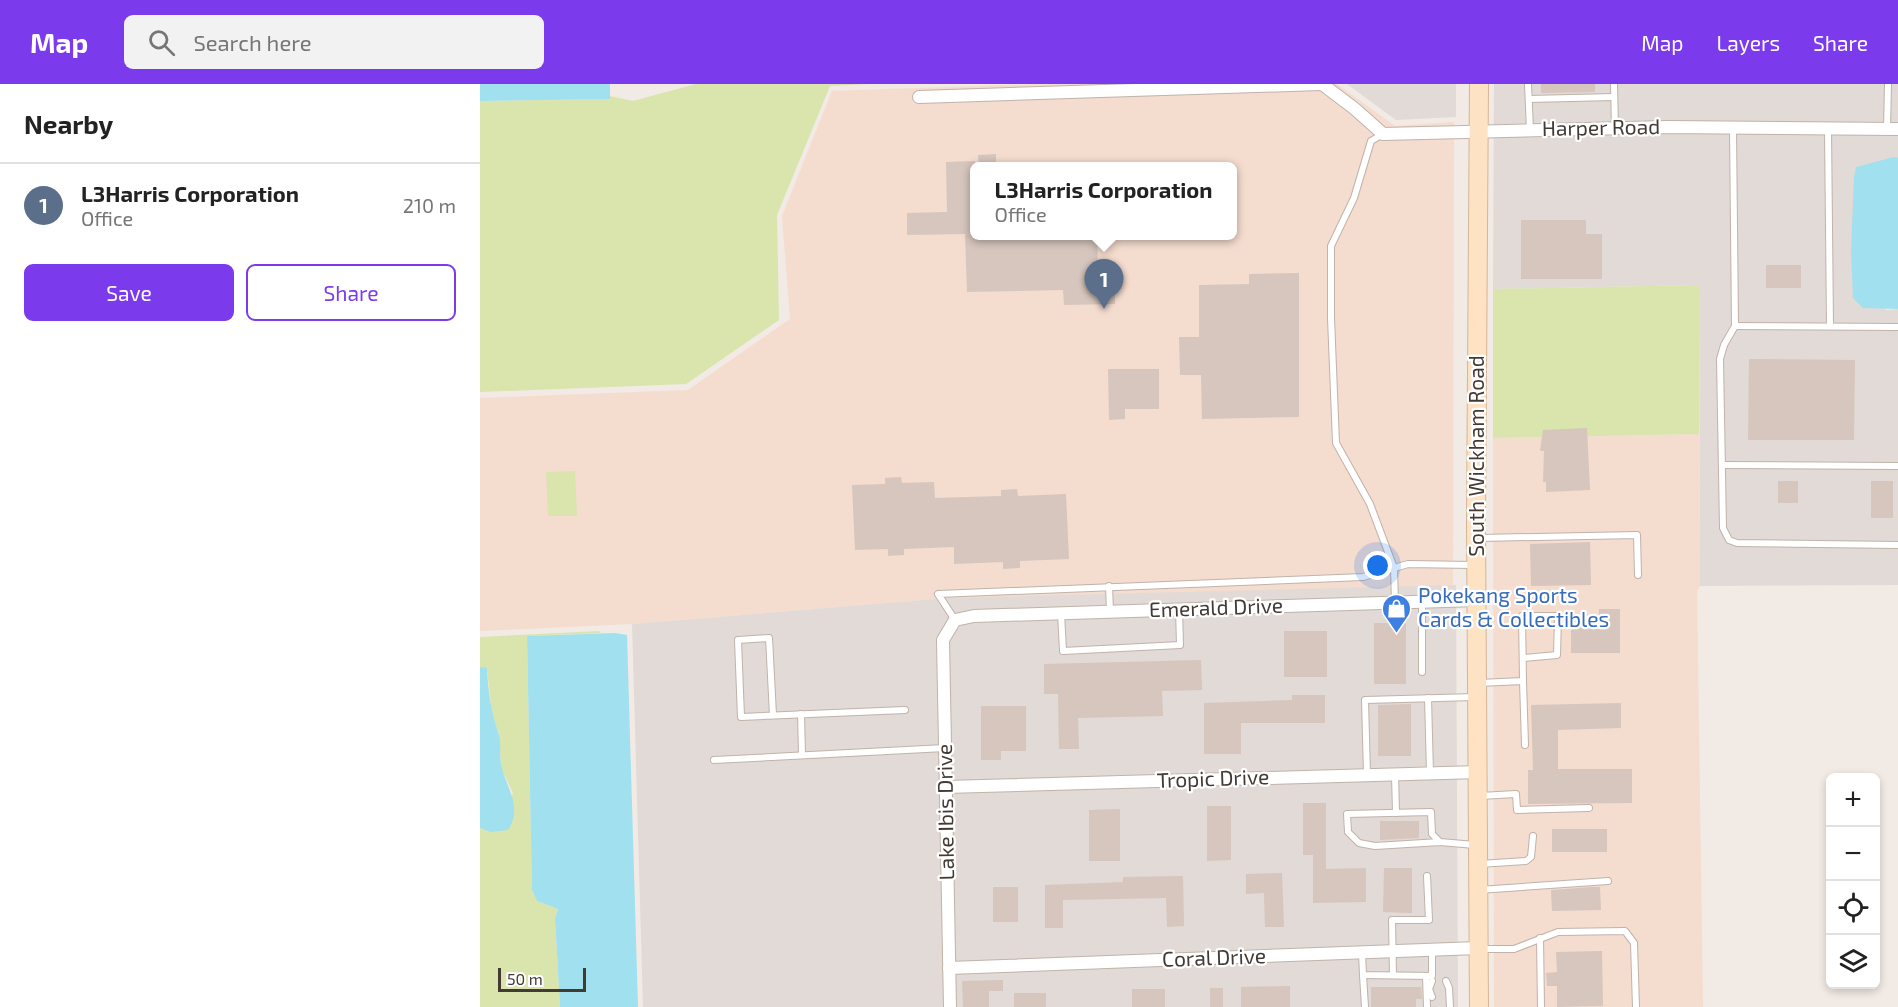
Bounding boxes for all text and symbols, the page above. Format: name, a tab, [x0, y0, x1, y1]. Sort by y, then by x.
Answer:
search box	[124, 15, 544, 69]
text: Map	[30, 25, 88, 59]
icon: search	[145, 26, 178, 59]
text: Search here	[193, 29, 312, 55]
text: Map	[1641, 30, 1683, 55]
text: Layers	[1716, 30, 1780, 55]
text: Share	[1813, 30, 1868, 55]
text: Nearby	[24, 108, 113, 139]
street label: Harper Road	[1542, 113, 1660, 140]
popup	[970, 162, 1237, 240]
text: L3Harris Corporation	[995, 176, 1212, 202]
text: L3Harris Corporation	[81, 180, 299, 206]
text: 1	[39, 193, 48, 217]
text: 210 m	[403, 193, 456, 217]
text: Office	[995, 202, 1047, 226]
text: Office	[81, 206, 133, 230]
pin: 1	[1084, 260, 1124, 309]
button: Save	[24, 264, 234, 321]
button: Share	[246, 264, 456, 321]
street label: South Wickham Road	[1463, 355, 1488, 557]
your location	[1363, 551, 1392, 580]
place label: Pokekang Sports Cards & Collectibles	[1418, 582, 1609, 631]
street label: Emerald Drive	[1148, 592, 1283, 621]
shop icon: Pokekang Sports Cards & Collectibles	[1381, 592, 1413, 634]
street label: Lake Ibis Drive	[931, 744, 958, 881]
street label: Tropic Drive	[1156, 763, 1270, 792]
map controls	[1826, 773, 1880, 989]
button: +	[1826, 773, 1880, 827]
button: −	[1826, 827, 1880, 881]
button: locate	[1826, 881, 1880, 935]
button: layers	[1826, 935, 1880, 989]
street label: Coral Drive	[1161, 942, 1266, 971]
scale bar	[498, 965, 586, 992]
text: 50 m	[507, 969, 543, 988]

